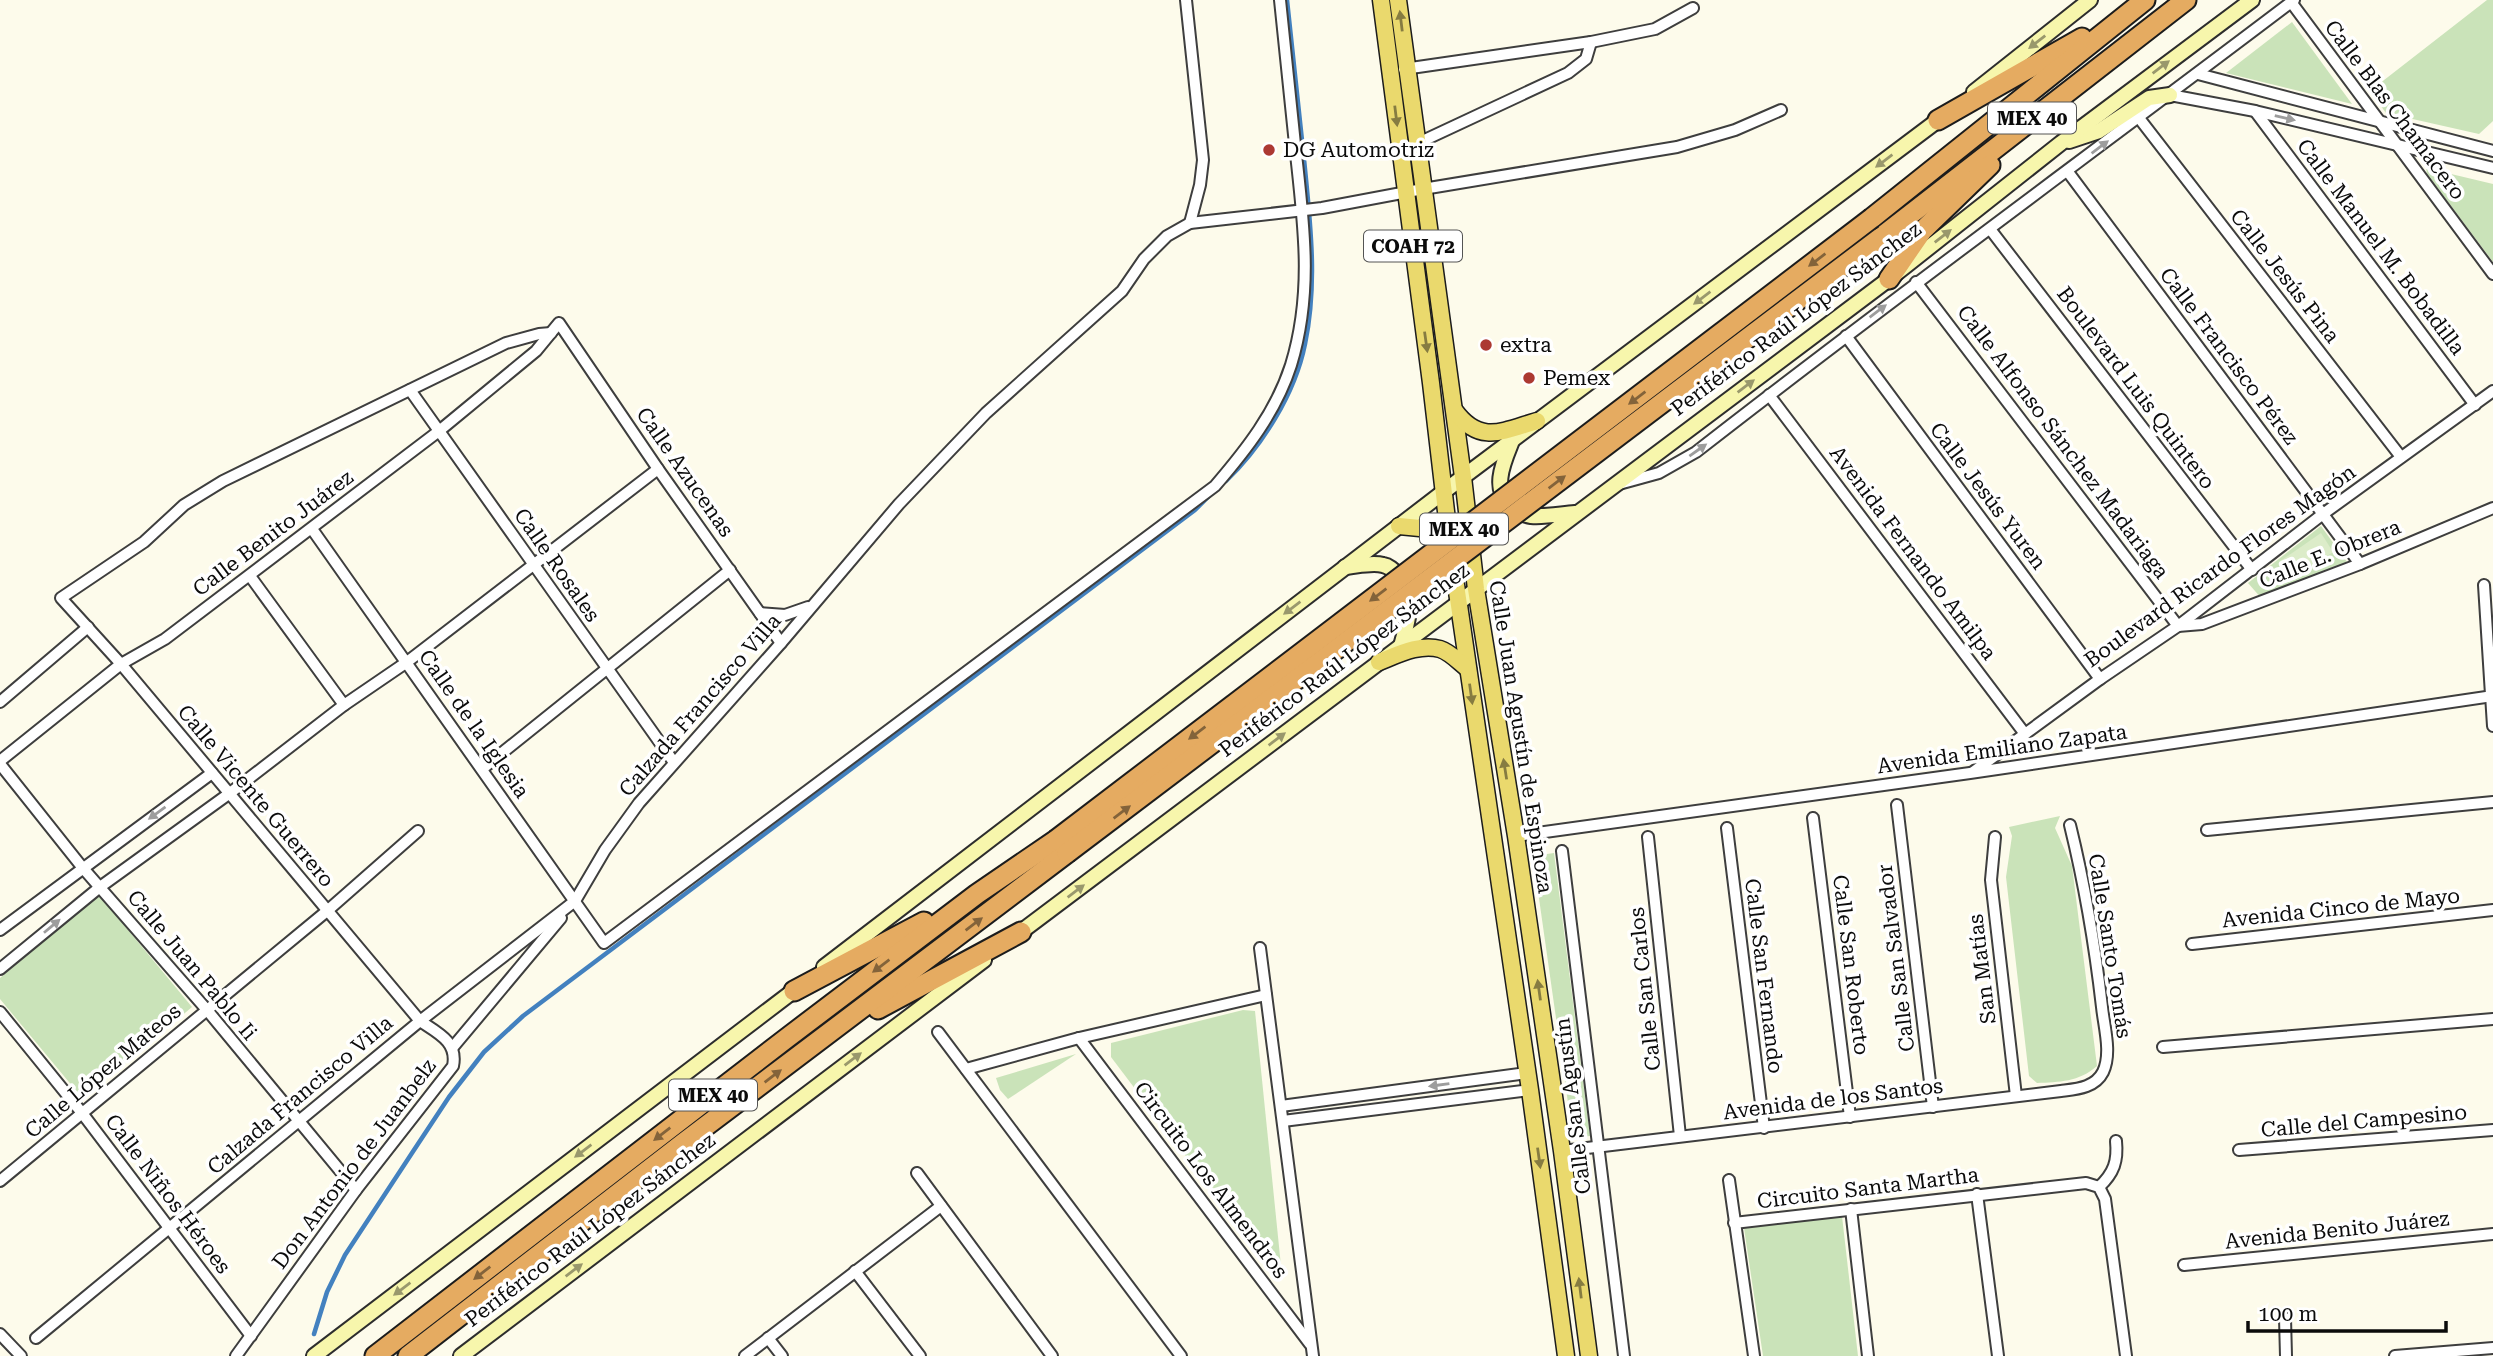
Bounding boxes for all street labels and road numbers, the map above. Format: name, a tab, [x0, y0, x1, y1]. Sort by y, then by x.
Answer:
street label: Calle Blas Chamacero	[2320, 16, 2470, 204]
road number: MEX 40	[1988, 102, 2076, 134]
street label: Calle Manuel M. Bobadilla	[2292, 134, 2470, 360]
street label: Calle Jesús Pina	[2225, 204, 2345, 348]
street label: Periférico Raúl López Sánchez	[1666, 217, 1926, 421]
road number: COAH 72	[1364, 230, 1462, 262]
street label: Calle Francisco Pérez	[2155, 263, 2303, 449]
street label: Boulevard Luis Quintero	[2052, 282, 2220, 494]
street label: Calle Alfonso Sánchez Madariaga	[1952, 301, 2174, 584]
street label: Calle Azucenas	[631, 403, 739, 541]
street label: Calle Jesús Yuren	[1925, 418, 2051, 574]
street label: Avenida Fernando Amilpa	[1825, 441, 2002, 665]
street label: Boulevard Ricardo Flores Magón	[2080, 459, 2361, 672]
street label: Calle Benito Juárez	[188, 465, 358, 601]
street label: Calle Rosales	[509, 504, 605, 626]
road number: MEX 40	[1420, 514, 1508, 544]
street label: Calle E. Obrera	[2256, 514, 2405, 593]
street label: Periférico Raúl López Sánchez	[1214, 558, 1474, 762]
street label: Calle Juan Agustín de Espinoza	[1484, 579, 1558, 896]
street label: Calzada Francisco Villa	[614, 608, 786, 801]
street label: Calle de la Iglesia	[414, 645, 535, 803]
street label: Calle Vicente Guerrero	[173, 700, 339, 892]
street label: Avenida Emiliano Zapata	[1876, 720, 2129, 778]
street label: Calle Santo Tomás	[2084, 852, 2136, 1040]
street label: Calle San Salvador	[1873, 863, 1919, 1053]
street label: Calle San Roberto	[1828, 874, 1874, 1056]
street label: Calle San Fernando	[1740, 877, 1788, 1075]
street label: Avenida Cinco de Mayo	[2221, 884, 2461, 932]
street label: Calle Juan Pablo Ii	[122, 885, 262, 1045]
street label: Calle San Carlos	[1624, 906, 1666, 1072]
street label: San Matías	[1963, 913, 2001, 1025]
street label: Calle López Mateos	[20, 999, 186, 1143]
street label: Calzada Francisco Villa	[203, 1010, 398, 1179]
street label: Calle San Agustín	[1550, 1016, 1596, 1196]
street label: Don Antonio de Juanbelz	[267, 1054, 441, 1273]
street label: Avenida de los Santos	[1722, 1074, 1944, 1124]
street label: Circuito Los Almendros	[1129, 1077, 1293, 1283]
road number: MEX 40	[669, 1079, 757, 1110]
street label: Calle del Campesino	[2260, 1100, 2468, 1142]
street label: Calle Niños Héroes	[100, 1110, 236, 1278]
street label: Periférico Raúl López Sánchez	[460, 1128, 720, 1332]
street label: Circuito Santa Martha	[1756, 1162, 1981, 1214]
street label: Avenida Benito Juárez	[2224, 1206, 2450, 1254]

